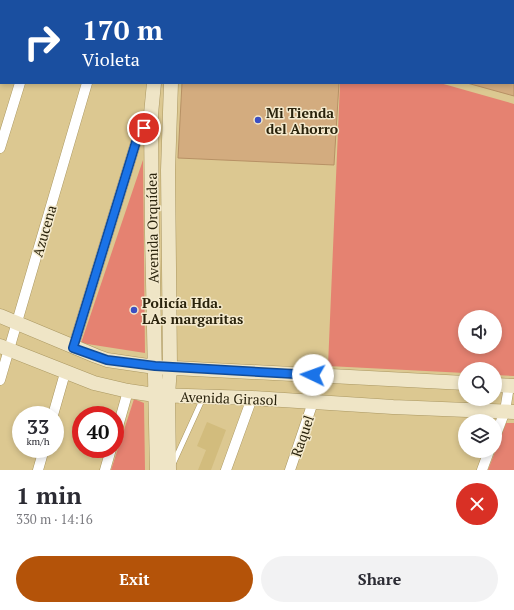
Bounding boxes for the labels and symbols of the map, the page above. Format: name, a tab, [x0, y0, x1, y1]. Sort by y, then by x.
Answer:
place label: Mi Tienda del Ahorro	[266, 103, 338, 138]
pin	[127, 111, 161, 145]
marker: Mi Tienda del Ahorro	[253, 115, 263, 125]
street label: Avenida Orquídea	[142, 172, 162, 284]
street label: Azucena	[28, 203, 60, 259]
place label: Policía Hda. LAs margaritas	[142, 293, 243, 328]
marker: Policía Hda. LAs margaritas	[129, 305, 139, 315]
position arrow	[292, 354, 334, 396]
street label: Avenida Girasol	[180, 387, 278, 409]
speed limit sign: 40	[72, 406, 124, 458]
street label: Raquel	[286, 413, 318, 459]

